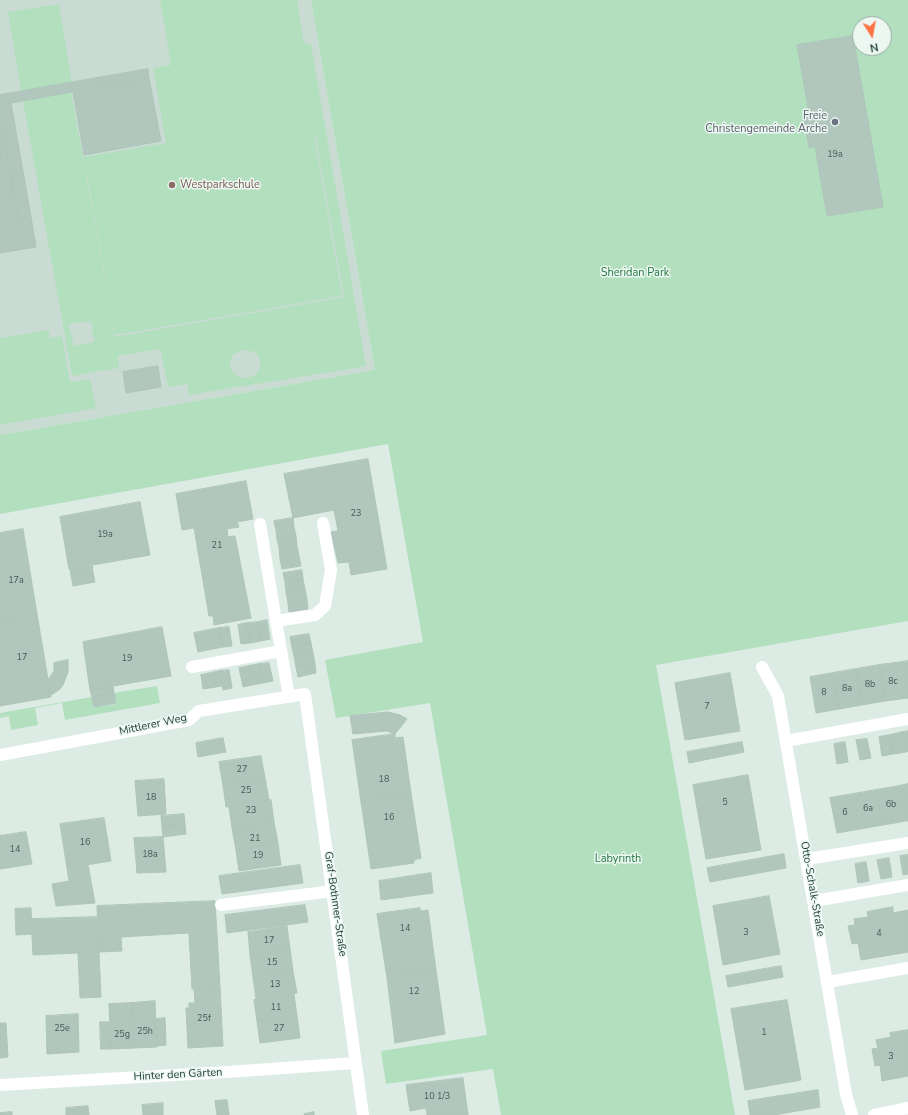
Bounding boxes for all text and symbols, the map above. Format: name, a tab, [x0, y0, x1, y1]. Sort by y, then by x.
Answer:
north arrow	[852, 16, 892, 56]
text: N	[869, 39, 880, 55]
place label: Freie Christengemeinde Arche	[705, 109, 827, 135]
marker: Freie Christengemeinde Arche	[830, 117, 840, 127]
house number: 19a	[827, 150, 843, 160]
place label: Westparkschule	[180, 178, 260, 192]
marker: Westparkschule	[167, 180, 177, 190]
park label: Sheridan Park	[601, 266, 669, 280]
house number: 23	[351, 509, 361, 519]
house number: 19a	[97, 530, 113, 540]
house number: 21	[212, 541, 222, 551]
house number: 17a	[8, 576, 24, 586]
house number: 17	[17, 653, 27, 663]
house number: 19	[122, 654, 132, 664]
house number: 8c	[888, 677, 898, 687]
house number: 8b	[865, 680, 875, 690]
house number: 8a	[842, 684, 852, 694]
house number: 8	[821, 688, 827, 698]
house number: 7	[704, 702, 710, 712]
street label: Mittlerer Weg	[118, 711, 188, 739]
house number: 27	[237, 765, 247, 775]
house number: 18	[379, 775, 389, 785]
house number: 25	[241, 786, 251, 796]
house number: 18	[146, 793, 156, 803]
house number: 5	[722, 798, 728, 808]
house number: 6b	[886, 800, 896, 810]
house number: 6a	[863, 804, 873, 814]
house number: 23	[246, 806, 256, 816]
house number: 6	[842, 808, 848, 818]
house number: 16	[384, 813, 394, 823]
house number: 21	[250, 834, 260, 844]
house number: 16	[80, 838, 90, 848]
street label: Otto-Schalk-Straße	[797, 840, 827, 938]
house number: 14	[10, 845, 20, 855]
house number: 18a	[142, 850, 158, 860]
house number: 19	[253, 851, 263, 861]
street label: Graf-Bothmer-Straße	[321, 851, 349, 957]
park label: Labyrinth	[595, 852, 641, 866]
house number: 14	[400, 924, 410, 934]
house number: 3	[743, 928, 749, 938]
house number: 4	[876, 929, 882, 939]
house number: 17	[264, 936, 274, 946]
house number: 15	[267, 958, 277, 968]
house number: 13	[270, 980, 280, 990]
house number: 12	[409, 987, 419, 997]
house number: 11	[271, 1003, 281, 1013]
house number: 25f	[197, 1014, 211, 1024]
house number: 25e	[54, 1024, 70, 1034]
house number: 27	[274, 1024, 284, 1034]
house number: 25h	[137, 1027, 153, 1037]
house number: 1	[761, 1028, 767, 1038]
house number: 25g	[114, 1030, 130, 1040]
house number: 3	[888, 1052, 894, 1062]
street label: Hinter den Gärten	[133, 1066, 223, 1084]
house number: 10 1/3	[424, 1092, 450, 1102]

